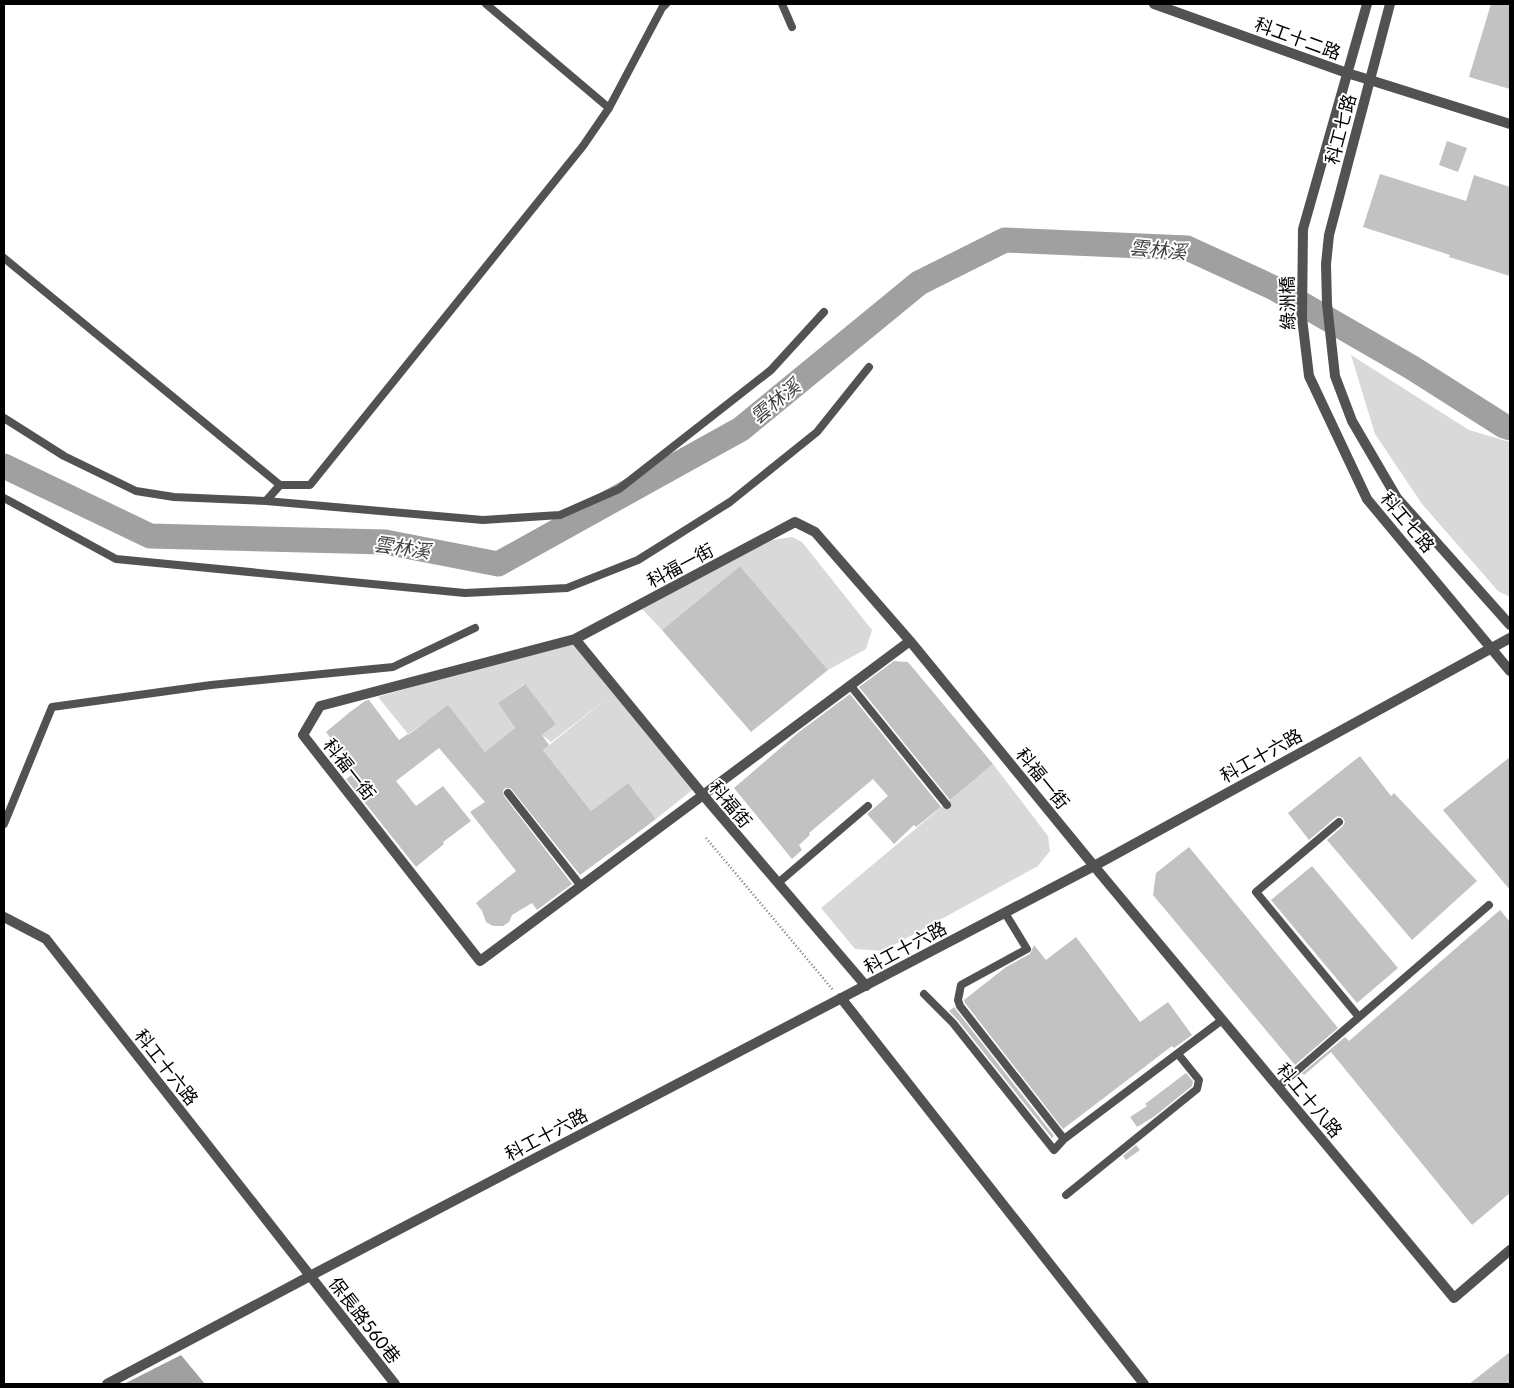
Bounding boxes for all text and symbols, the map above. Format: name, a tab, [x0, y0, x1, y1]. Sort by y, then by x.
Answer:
street label: 科工十二路	[1252, 12, 1344, 64]
street label: 科工七路	[1320, 91, 1360, 167]
water label: 雲林溪	[1129, 235, 1190, 263]
street label: 綠洲橋	[1276, 276, 1298, 330]
water label: 雲林溪	[746, 372, 807, 428]
street label: 科工七路	[1376, 487, 1440, 557]
water label: 雲林溪	[372, 532, 435, 563]
street label: 科福一街	[643, 538, 717, 592]
street label: 科工十六路	[1216, 724, 1306, 786]
street label: 科福一街	[319, 734, 381, 804]
street label: 科福一街	[1012, 743, 1074, 813]
street label: 科福街	[705, 776, 757, 832]
street label: 科工十六路	[860, 916, 950, 978]
street label: 科工十六路	[131, 1025, 203, 1109]
street label: 科工十八路	[1273, 1058, 1347, 1142]
street label: 科工十六路	[501, 1103, 591, 1165]
street label: 保長路560巷	[325, 1273, 405, 1367]

